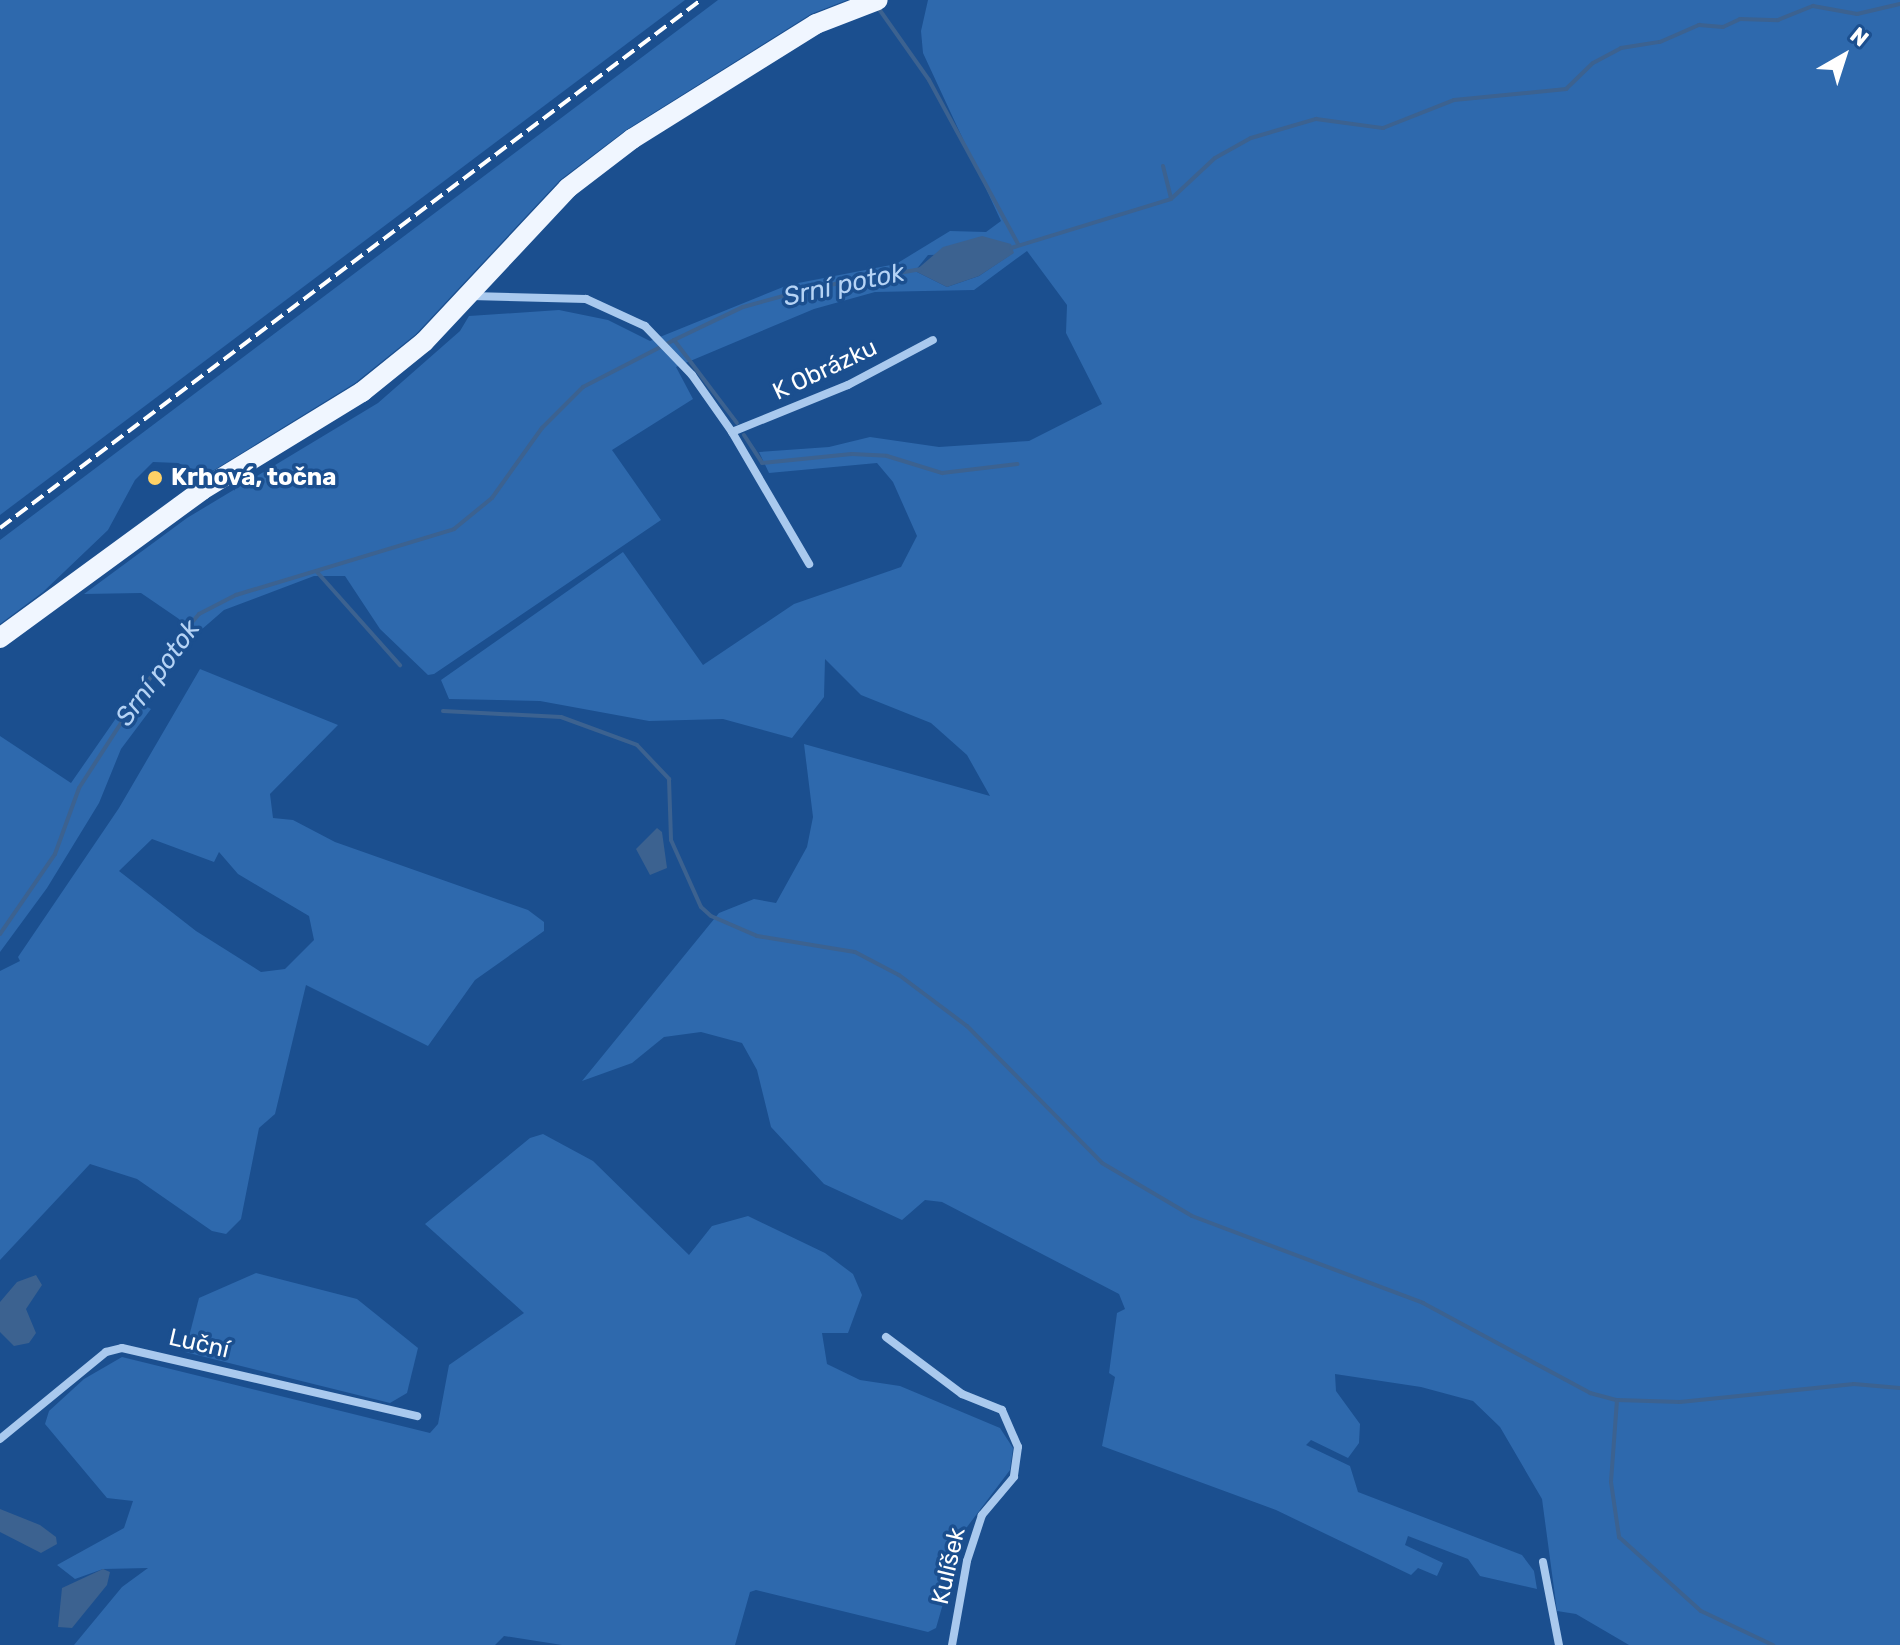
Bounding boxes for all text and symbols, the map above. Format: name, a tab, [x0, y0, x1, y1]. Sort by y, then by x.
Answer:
north arrow	[1804, 16, 1884, 96]
text: N	[1845, 21, 1874, 52]
water label: Srní potok	[781, 257, 907, 313]
street label: K Obrázku	[768, 333, 882, 407]
place label: Krhová, točna	[171, 464, 337, 492]
marker: Krhová, točna	[146, 469, 164, 487]
water label: Srní potok	[109, 614, 207, 732]
street label: Luční	[166, 1323, 232, 1365]
street label: Kulíšek	[926, 1525, 972, 1607]

